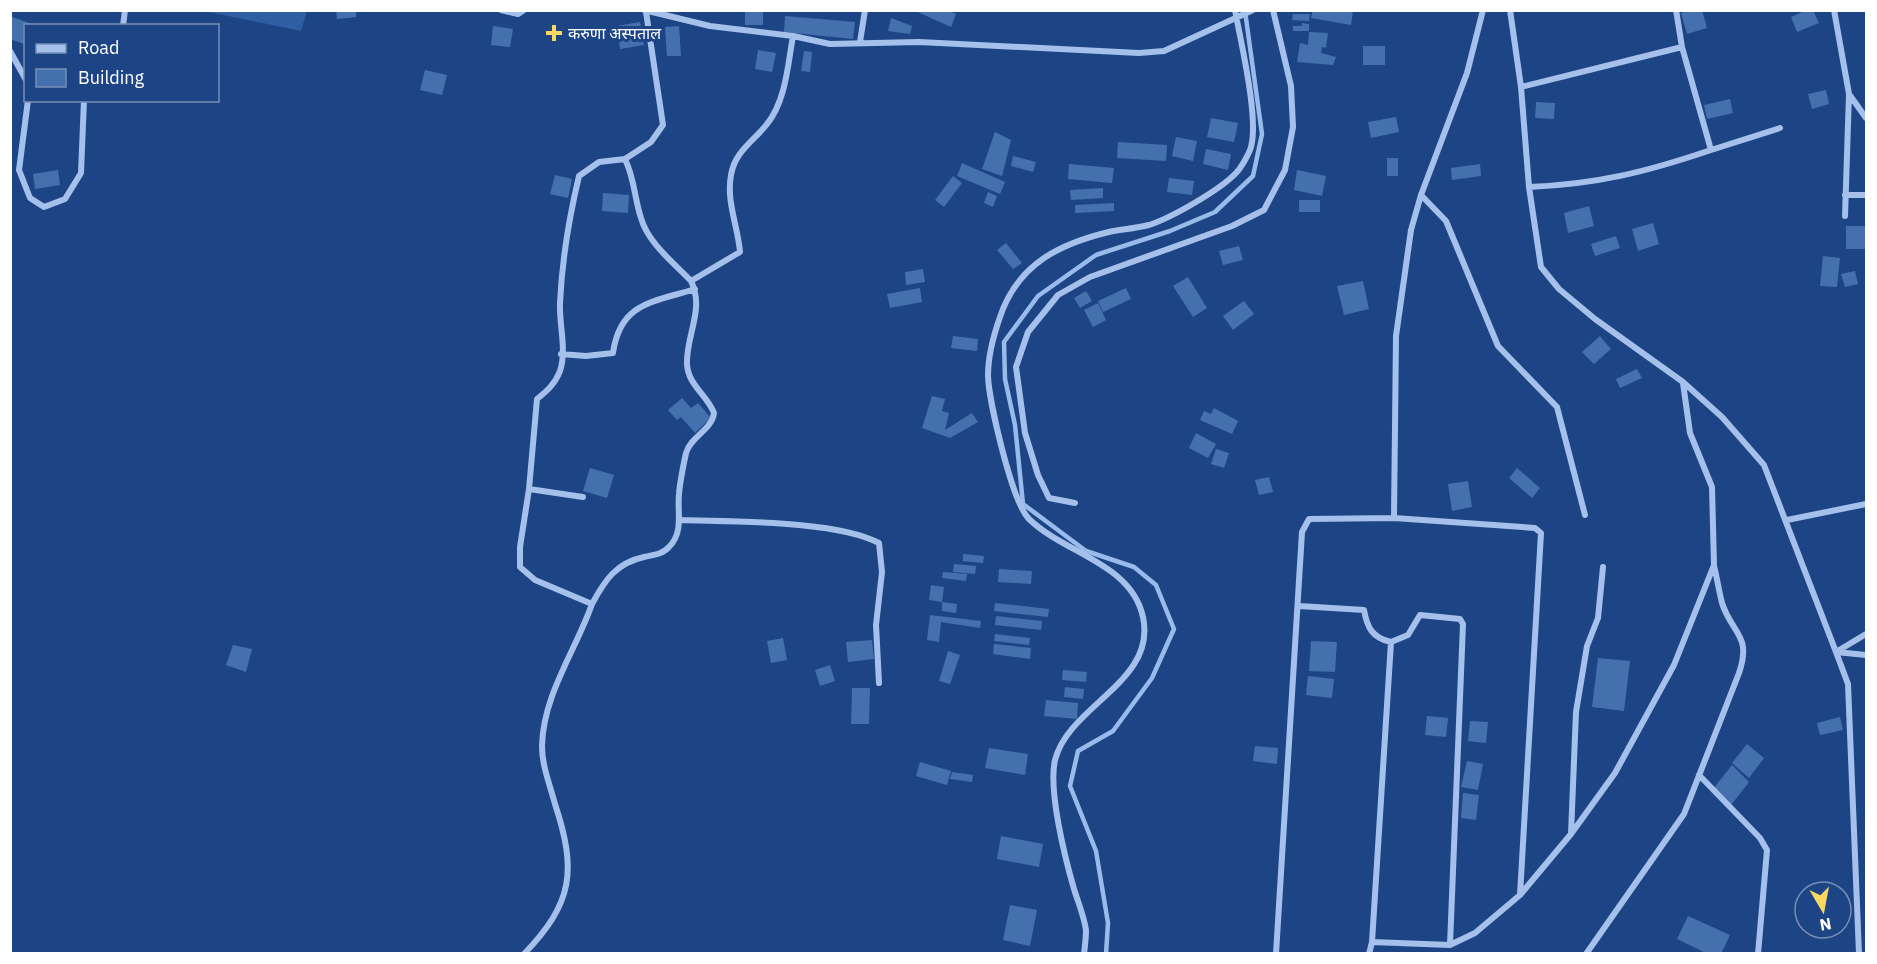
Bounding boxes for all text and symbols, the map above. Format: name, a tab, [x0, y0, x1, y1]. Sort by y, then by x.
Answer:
place label: करुणा अस्पताल	[568, 23, 662, 43]
legend	[24, 24, 219, 102]
marker: करुणा अस्पताल	[545, 24, 563, 42]
text: Road	[78, 36, 119, 59]
text: Building	[78, 66, 145, 89]
north arrow	[1793, 880, 1853, 940]
text: N	[1818, 914, 1833, 936]

